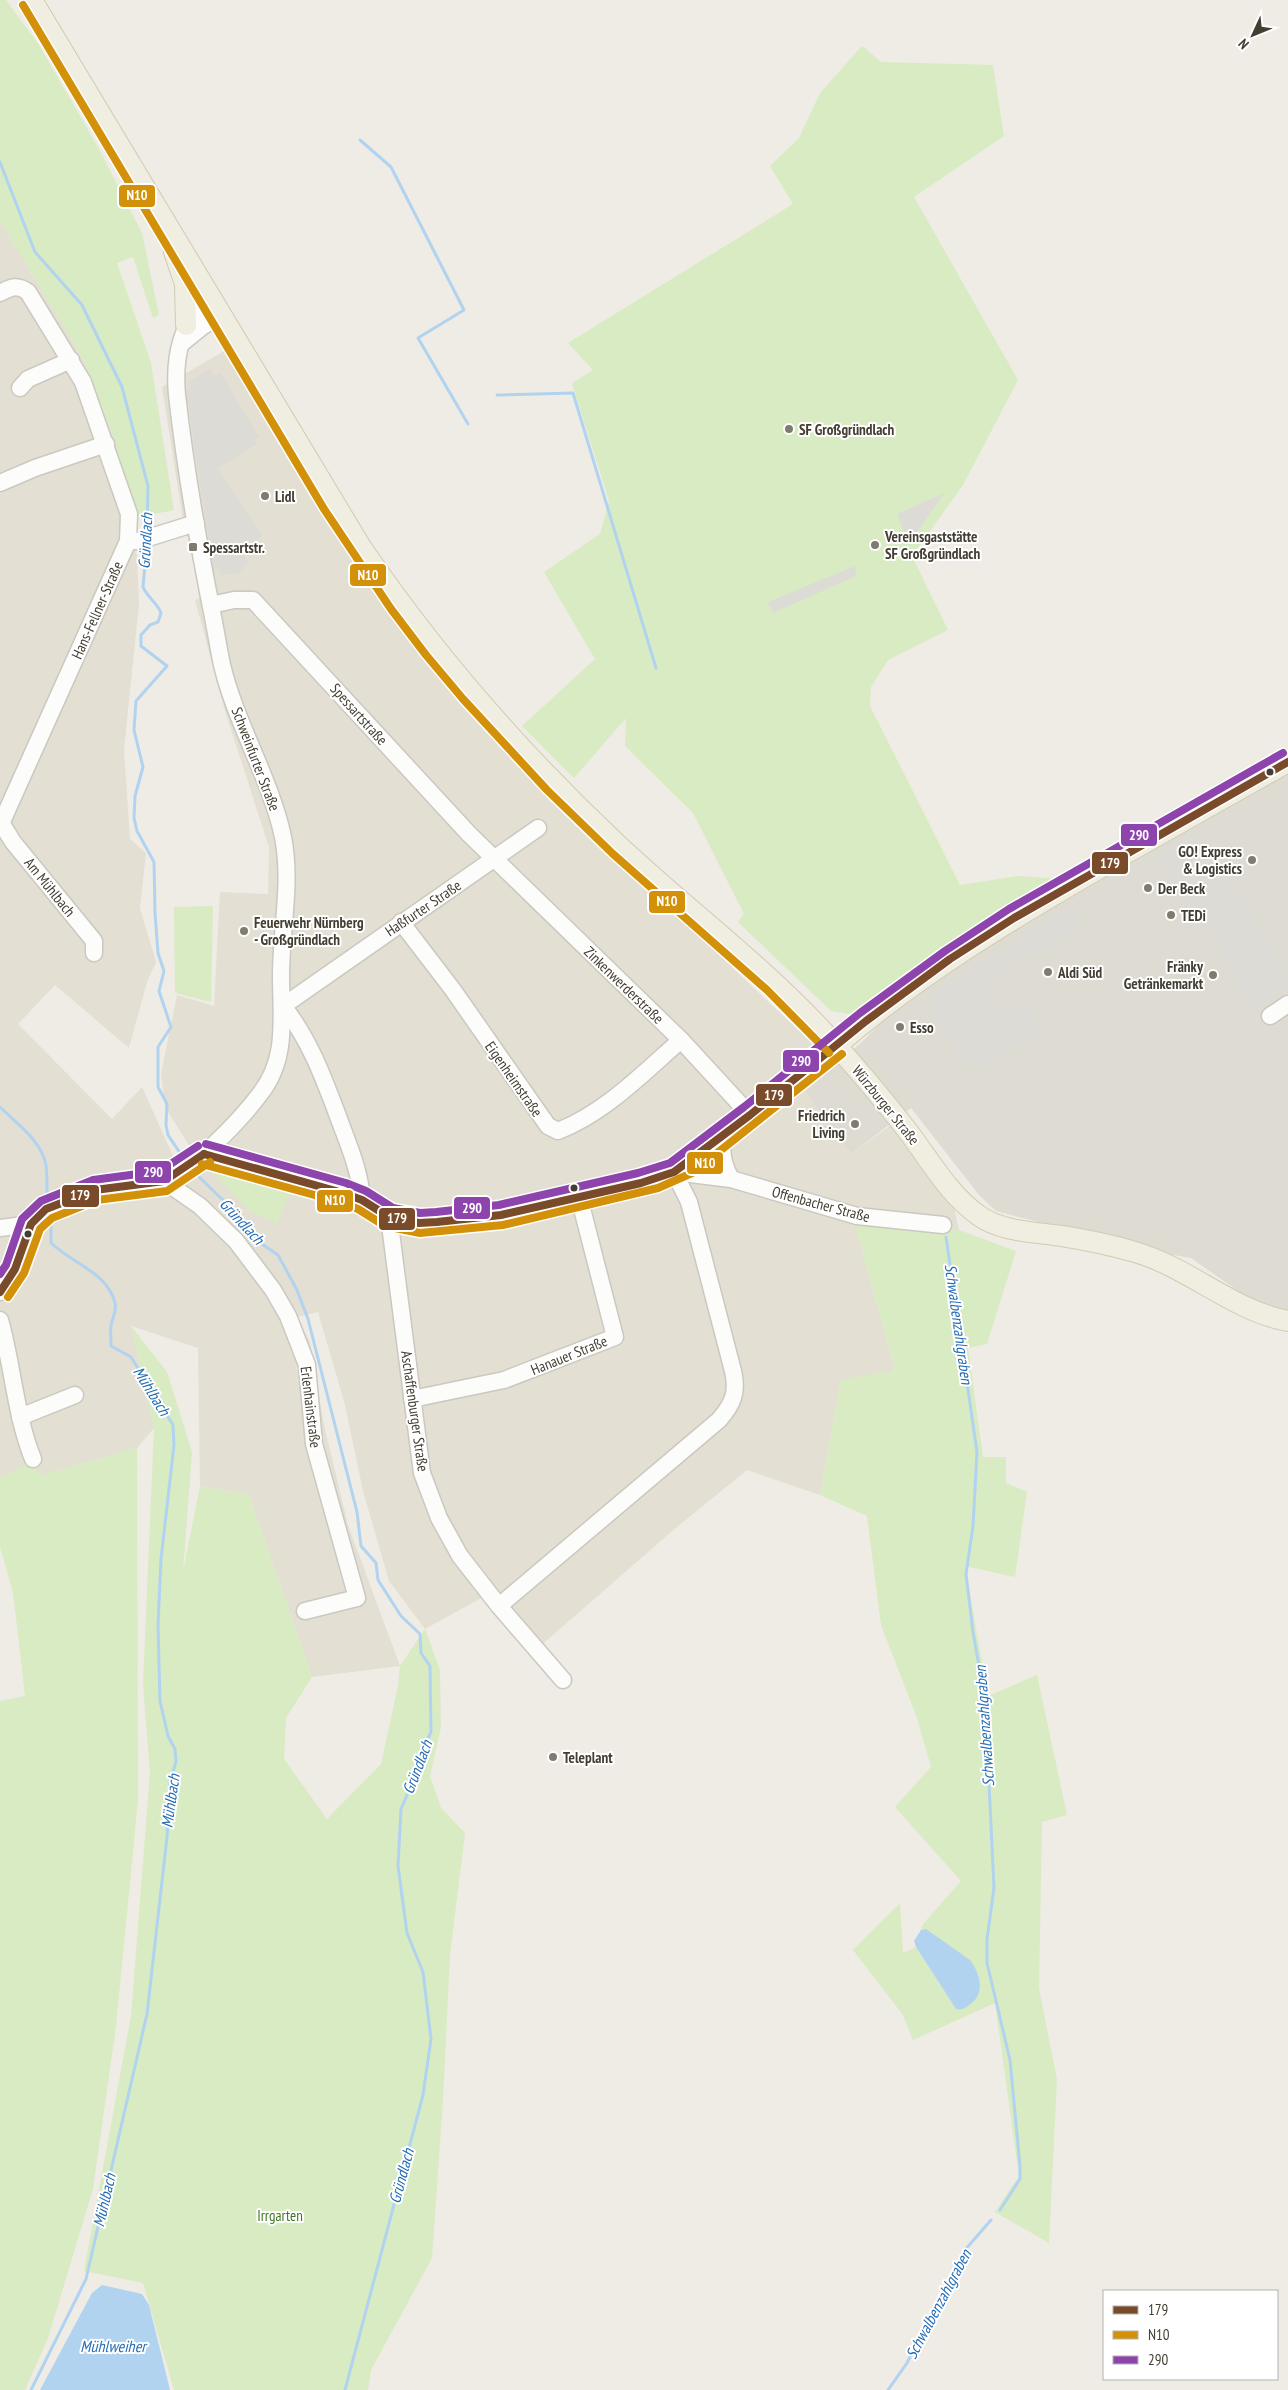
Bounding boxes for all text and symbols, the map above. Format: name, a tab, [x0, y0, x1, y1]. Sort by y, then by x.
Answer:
north arrow	[1228, 10, 1278, 60]
text: N	[1235, 35, 1253, 53]
line badge: N10	[118, 184, 156, 208]
text: N10	[127, 186, 148, 204]
place label: SF Großgründlach	[799, 420, 895, 439]
marker: SF Großgründlach	[783, 423, 795, 435]
place label: Lidl	[275, 487, 295, 506]
marker: Lidl	[259, 490, 271, 502]
water label: Gründlach	[134, 512, 157, 570]
place label: Vereinsgaststätte SF Großgründlach	[884, 527, 981, 563]
place label: Spessartstr.	[203, 538, 265, 557]
marker: Vereinsgaststätte SF Großgründlach	[869, 539, 881, 551]
marker: Spessartstr.	[187, 541, 199, 553]
street label: Hans-Fellner-Straße	[67, 558, 127, 662]
line badge: N10	[349, 563, 387, 587]
text: N10	[358, 566, 379, 584]
street label: Spessartstraße	[326, 679, 392, 749]
street label: Schweinfurter Straße	[227, 704, 285, 814]
unlabelled marker	[1265, 767, 1275, 777]
line badge: 290	[1120, 823, 1158, 847]
text: 290	[1129, 826, 1149, 844]
place label: GO! Express & Logistics	[1178, 842, 1242, 878]
line badge: 179	[1091, 851, 1129, 875]
street label: Am Mühlbach	[20, 854, 80, 920]
text: 179	[1100, 854, 1120, 872]
marker: GO! Express & Logistics	[1246, 854, 1258, 866]
street label: Haßfurter Straße	[381, 876, 465, 940]
place label: Der Beck	[1158, 879, 1206, 898]
marker: Der Beck	[1142, 882, 1154, 894]
line badge: N10	[648, 890, 686, 914]
text: N10	[657, 892, 678, 910]
place label: TEDi	[1181, 906, 1206, 925]
marker: TEDi	[1165, 909, 1177, 921]
place label: Feuerwehr Nürnberg - Großgründlach	[254, 913, 364, 949]
marker: Feuerwehr Nürnberg - Großgründlach	[238, 925, 250, 937]
street label: Zinkenwerderstraße	[580, 942, 668, 1028]
place label: Fränky Getränkemarkt	[1124, 957, 1204, 993]
place label: Aldi Süd	[1057, 963, 1103, 982]
marker: Aldi Süd	[1042, 966, 1054, 978]
marker: Fränky Getränkemarkt	[1207, 969, 1219, 981]
place label: Esso	[910, 1018, 934, 1037]
marker: Esso	[894, 1021, 906, 1033]
street label: Eigenheimstraße	[481, 1038, 547, 1120]
line badge: 290	[782, 1049, 820, 1073]
text: 290	[791, 1052, 811, 1070]
street label: Würzburger Straße	[848, 1061, 924, 1149]
line badge: 179	[755, 1083, 793, 1107]
text: 179	[764, 1086, 784, 1104]
place label: Friedrich Living	[798, 1106, 845, 1142]
marker: Friedrich Living	[849, 1118, 861, 1130]
line badge: N10	[686, 1151, 724, 1175]
text: N10	[695, 1154, 716, 1172]
line badge: 290	[134, 1160, 172, 1184]
text: 290	[143, 1163, 163, 1181]
street label: Offenbacher Straße	[770, 1182, 872, 1226]
unlabelled marker	[569, 1183, 579, 1193]
line badge: 179	[61, 1184, 100, 1208]
text: 179	[70, 1186, 90, 1204]
line badge: N10	[316, 1189, 354, 1213]
text: N10	[325, 1191, 346, 1209]
water label: Gründlach	[216, 1194, 269, 1249]
line badge: 290	[453, 1196, 491, 1220]
text: 290	[462, 1199, 482, 1217]
line badge: 179	[378, 1207, 416, 1231]
text: 179	[387, 1209, 407, 1227]
unlabelled marker	[23, 1229, 33, 1239]
water label: Schwalbenzahlgraben	[941, 1263, 977, 1386]
street label: Hanauer Straße	[528, 1331, 610, 1379]
street label: Aschaffenburger Straße	[397, 1349, 433, 1473]
water label: Mühlbach	[129, 1363, 175, 1420]
street label: Erlenhainstraße	[297, 1365, 325, 1449]
water label: Schwalbenzahlgraben	[970, 1664, 998, 1787]
water label: Gründlach	[398, 1736, 437, 1797]
place label: Teleplant	[563, 1748, 613, 1767]
marker: Teleplant	[547, 1751, 559, 1763]
water label: Mühlbach	[156, 1772, 184, 1829]
water label: Gründlach	[384, 2145, 418, 2206]
water label: Mühlbach	[88, 2171, 120, 2229]
park label: Irrgarten	[257, 2206, 303, 2225]
water label: Schwalbenzahlgraben	[901, 2245, 976, 2362]
legend	[1103, 2290, 1278, 2380]
text: 179	[1148, 2300, 1168, 2319]
text: N10	[1148, 2325, 1170, 2344]
water label: Mühlweiher	[80, 2336, 148, 2356]
text: 290	[1148, 2350, 1169, 2369]

